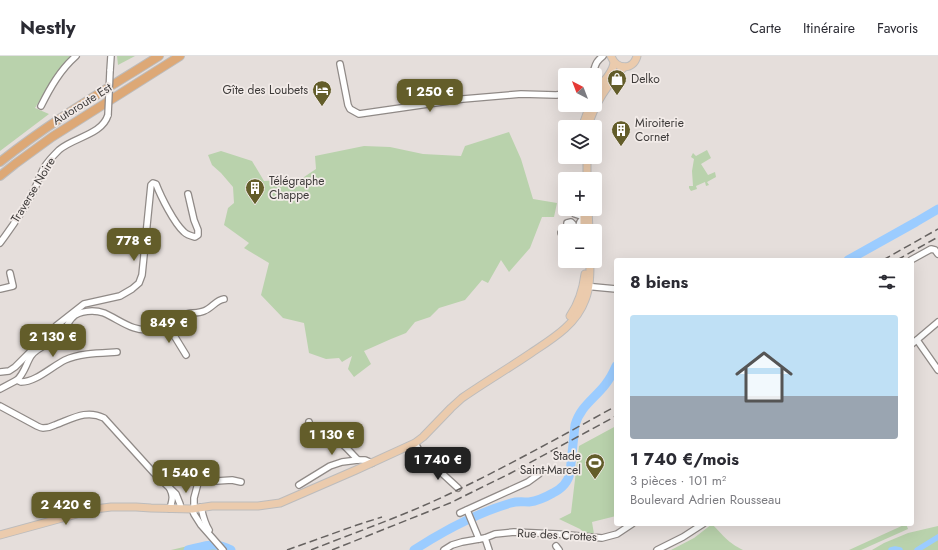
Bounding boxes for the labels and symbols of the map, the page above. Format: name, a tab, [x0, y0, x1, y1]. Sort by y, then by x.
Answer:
north arrow	[558, 68, 602, 112]
shop icon: Delko	[606, 68, 628, 96]
place label: Delko	[631, 70, 660, 88]
street label: Autoroute Est	[49, 79, 115, 129]
hotel icon: Gîte des Loubets	[311, 79, 333, 107]
pin: 1 250 €	[393, 79, 467, 113]
place label: Gîte des Loubets	[222, 81, 308, 99]
place label: Miroiterie Cornet	[635, 114, 684, 146]
building icon: Miroiterie Cornet	[610, 119, 632, 147]
street label: Traverse Noire	[6, 154, 60, 226]
place label: Télégraphe Chappe	[269, 172, 325, 204]
building icon: Télégraphe Chappe	[244, 177, 266, 205]
pin: 778 €	[106, 228, 162, 262]
pin: 849 €	[141, 310, 197, 344]
pin: 2 130 €	[16, 324, 90, 358]
pin: 1 130 €	[295, 422, 369, 456]
pin: 1 740 €	[401, 447, 475, 481]
place label: Stade Saint-Marcel	[520, 447, 581, 479]
sports icon: Stade Saint-Marcel	[584, 452, 606, 480]
pin: 1 540 €	[149, 460, 223, 494]
pin: 2 420 €	[29, 492, 103, 526]
street label: Rue des Crottes	[517, 524, 597, 546]

